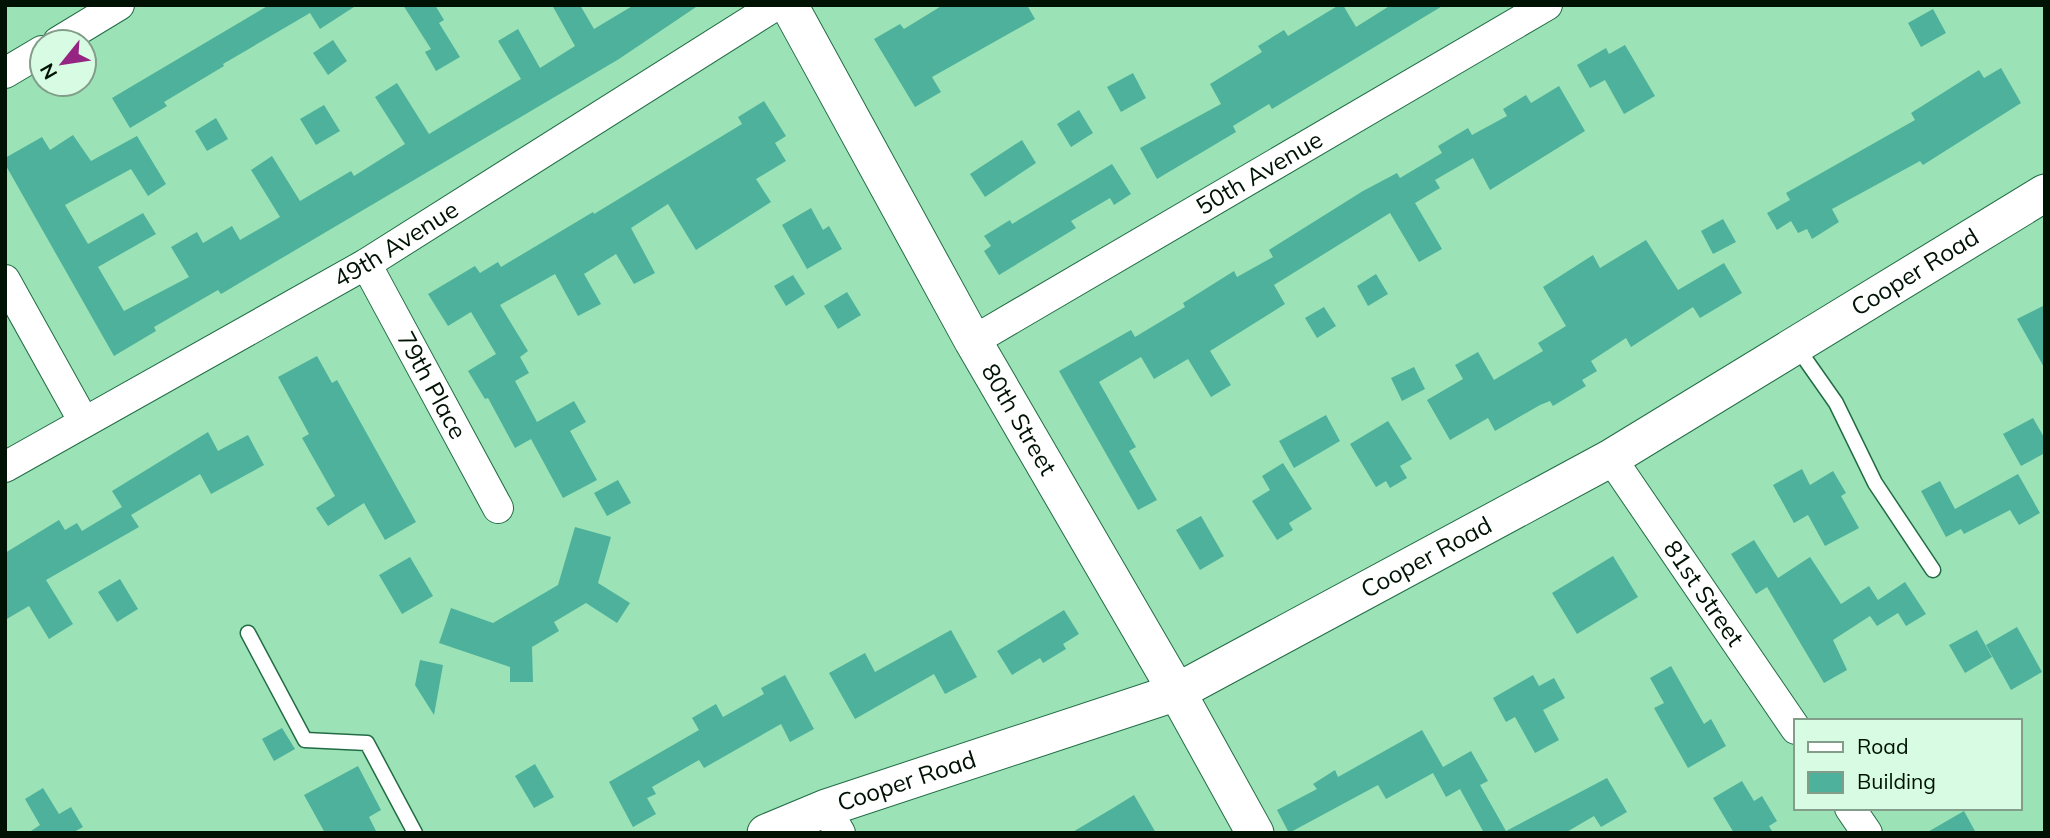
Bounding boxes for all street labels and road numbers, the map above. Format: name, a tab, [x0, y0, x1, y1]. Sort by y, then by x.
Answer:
street label: 50th Avenue	[1191, 124, 1328, 221]
street label: 49th Avenue	[328, 194, 463, 293]
street label: Cooper Road	[1845, 221, 1984, 322]
street label: 79th Place	[391, 326, 474, 444]
street label: 80th Street	[975, 358, 1064, 480]
street label: Cooper Road	[1355, 509, 1497, 604]
street label: 81st Street	[1658, 534, 1751, 652]
street label: Cooper Road	[833, 743, 980, 817]

